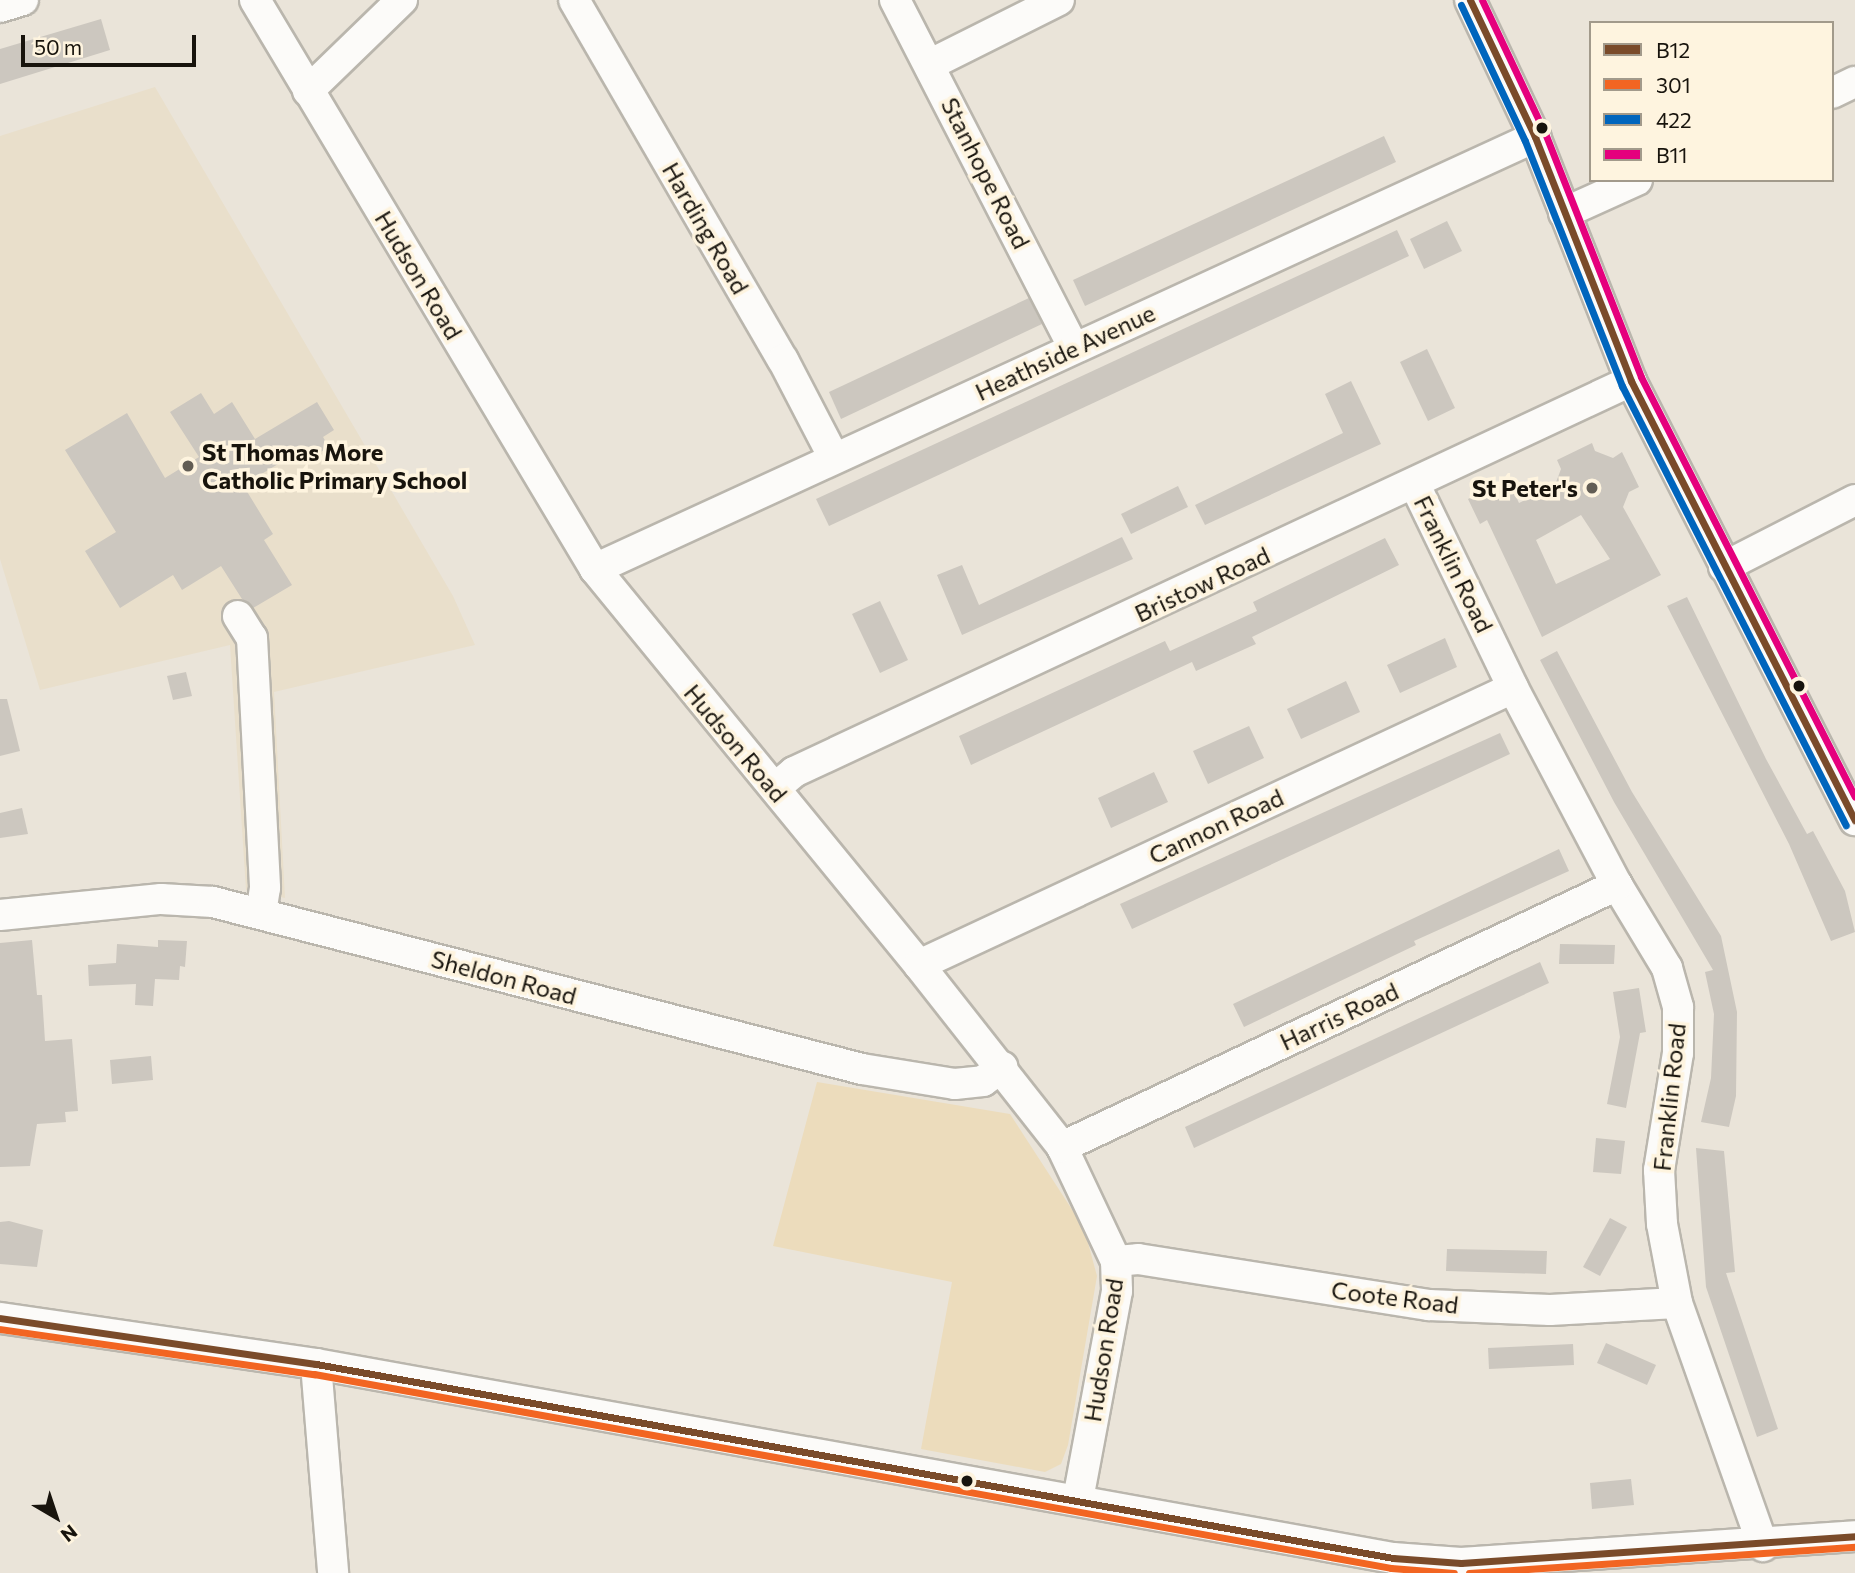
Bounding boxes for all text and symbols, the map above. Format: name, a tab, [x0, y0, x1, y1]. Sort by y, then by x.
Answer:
scale bar	[24, 21, 200, 65]
legend	[1589, 21, 1834, 182]
text: 50 m	[34, 34, 82, 59]
text: B12	[1656, 37, 1690, 62]
text: 301	[1656, 72, 1691, 97]
street label: Stanhope Road	[936, 93, 1036, 253]
text: 422	[1656, 107, 1692, 132]
unlabelled marker	[1535, 121, 1549, 135]
text: B11	[1656, 142, 1688, 167]
street label: Harding Road	[657, 157, 755, 299]
street label: Hudson Road	[369, 205, 469, 345]
street label: Heathside Avenue	[971, 298, 1159, 406]
place label: St Thomas More Catholic Primary School	[202, 438, 467, 494]
marker: St Thomas More Catholic Primary School	[180, 458, 196, 474]
place label: St Peter's	[1472, 474, 1578, 502]
marker: St Peter's	[1584, 480, 1600, 496]
street label: Franklin Road	[1408, 491, 1500, 637]
street label: Bristow Road	[1130, 540, 1274, 628]
street label: Hudson Road	[678, 678, 794, 808]
unlabelled marker	[1792, 679, 1806, 693]
street label: Cannon Road	[1144, 782, 1288, 870]
street label: Sheldon Road	[428, 944, 580, 1010]
street label: Harris Road	[1275, 976, 1403, 1056]
street label: Franklin Road	[1647, 1022, 1691, 1172]
street label: Coote Road	[1330, 1275, 1460, 1319]
street label: Hudson Road	[1077, 1276, 1129, 1424]
unlabelled marker	[960, 1474, 974, 1488]
north arrow	[21, 1482, 91, 1552]
text: N	[57, 1520, 82, 1547]

